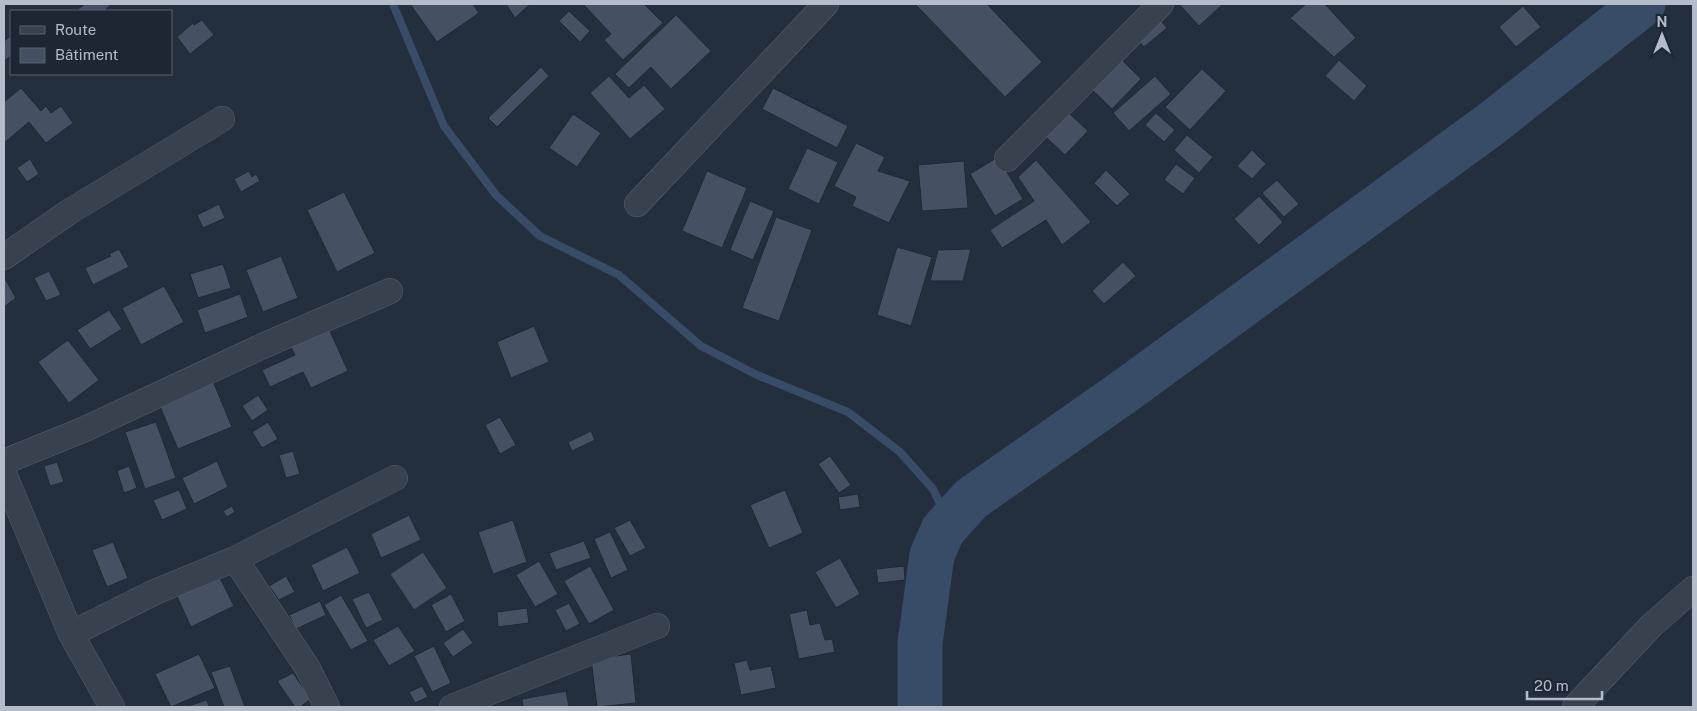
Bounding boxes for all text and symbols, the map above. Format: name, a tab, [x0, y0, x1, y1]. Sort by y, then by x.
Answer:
legend	[10, 10, 172, 75]
north arrow	[1637, 10, 1687, 60]
text: N	[1657, 14, 1667, 30]
text: Route	[55, 21, 96, 38]
text: Bâtiment	[55, 46, 118, 63]
scale bar	[1527, 668, 1602, 700]
text: 20 m	[1534, 677, 1569, 694]

